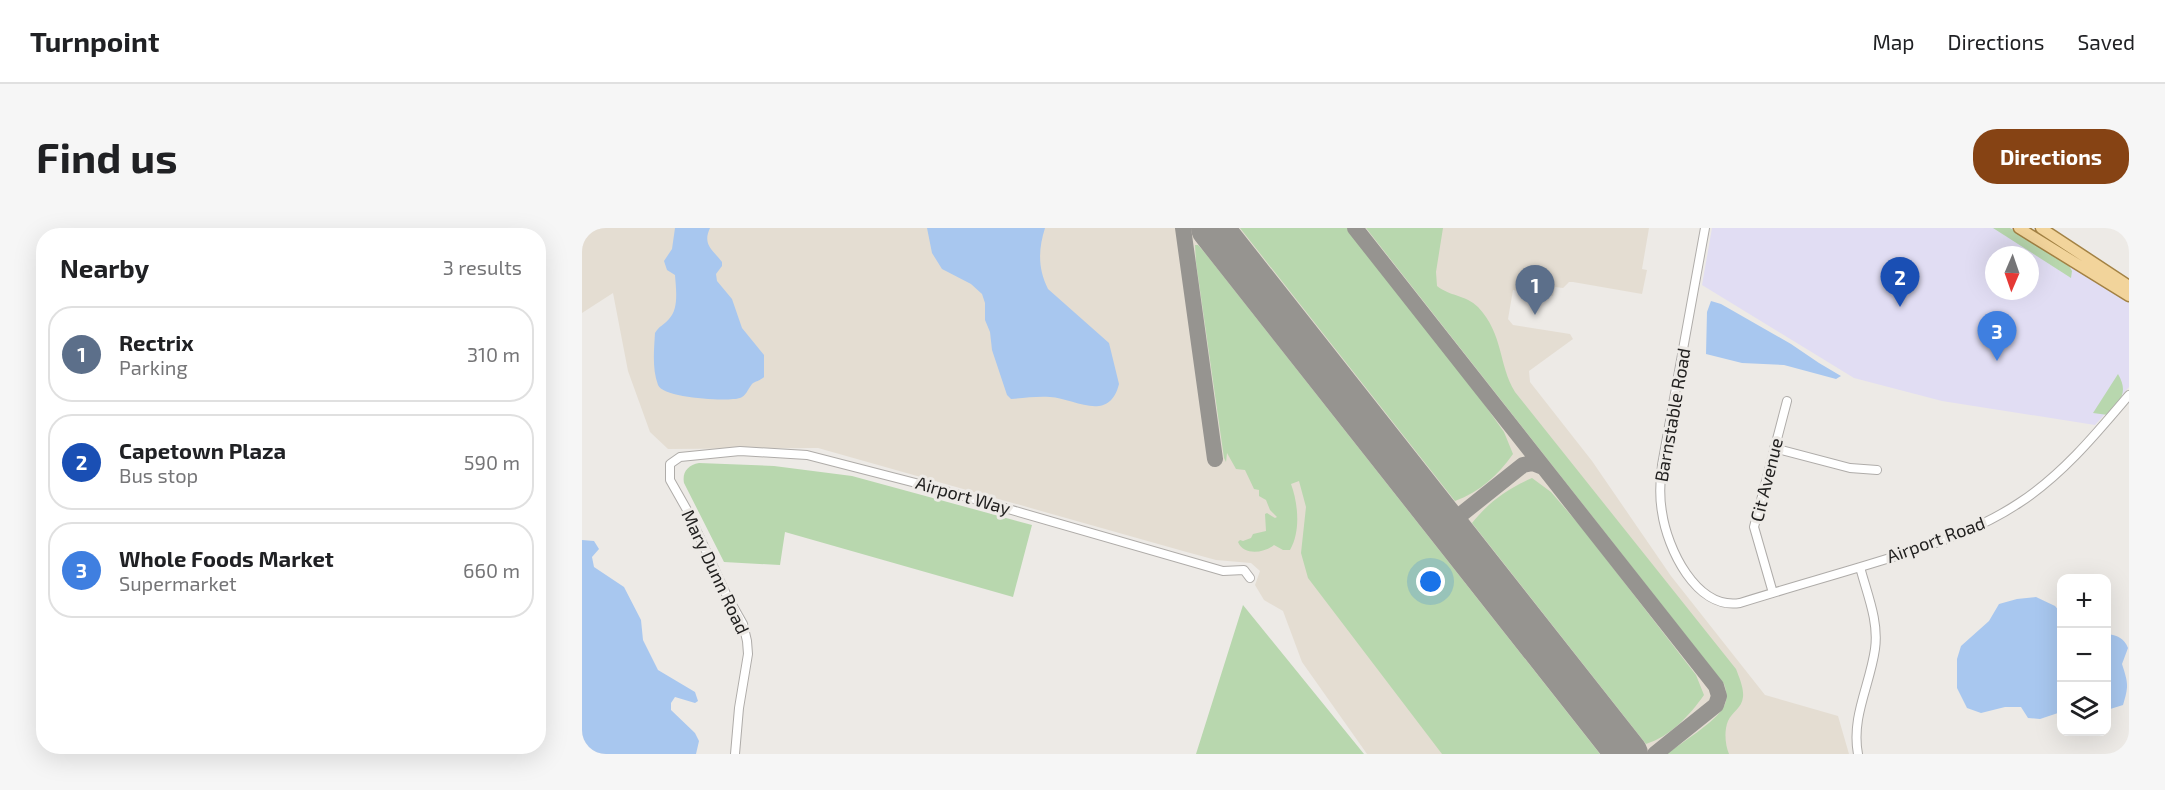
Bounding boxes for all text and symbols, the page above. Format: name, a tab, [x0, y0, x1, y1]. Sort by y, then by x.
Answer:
text: Turnpoint	[30, 24, 159, 58]
text: Map	[1872, 29, 1915, 54]
text: Directions	[1948, 29, 2044, 54]
text: Saved	[2077, 29, 2135, 54]
button: Directions	[1973, 129, 2129, 184]
text: Find us	[36, 131, 178, 181]
north arrow	[1985, 246, 2039, 300]
text: Nearby	[60, 252, 149, 283]
text: 3 results	[443, 255, 522, 279]
pin: 2	[1880, 257, 1920, 307]
pin: 1	[1516, 266, 1554, 315]
pin: 3	[1978, 312, 2016, 361]
text: Rectrix	[119, 329, 194, 355]
text: 1	[77, 342, 86, 366]
text: 310 m	[467, 342, 520, 366]
street label: Barnstable Road	[1649, 346, 1695, 483]
text: Parking	[119, 355, 188, 379]
street label: Cit Avenue	[1745, 436, 1787, 524]
text: Capetown Plaza	[119, 437, 286, 463]
text: 2	[76, 450, 87, 474]
text: 590 m	[464, 450, 520, 474]
text: Bus stop	[119, 463, 198, 487]
street label: Airport Way	[913, 471, 1014, 519]
street label: Mary Dunn Road	[677, 506, 754, 637]
street label: Airport Road	[1883, 511, 1988, 567]
text: Whole Foods Market	[119, 545, 334, 571]
text: 3	[76, 558, 87, 582]
text: 660 m	[463, 558, 520, 582]
your location	[1416, 567, 1445, 596]
text: Supermarket	[119, 571, 237, 595]
map controls	[2057, 574, 2111, 736]
button: +	[2057, 574, 2111, 628]
button: −	[2057, 628, 2111, 682]
button: layers	[2057, 682, 2111, 736]

